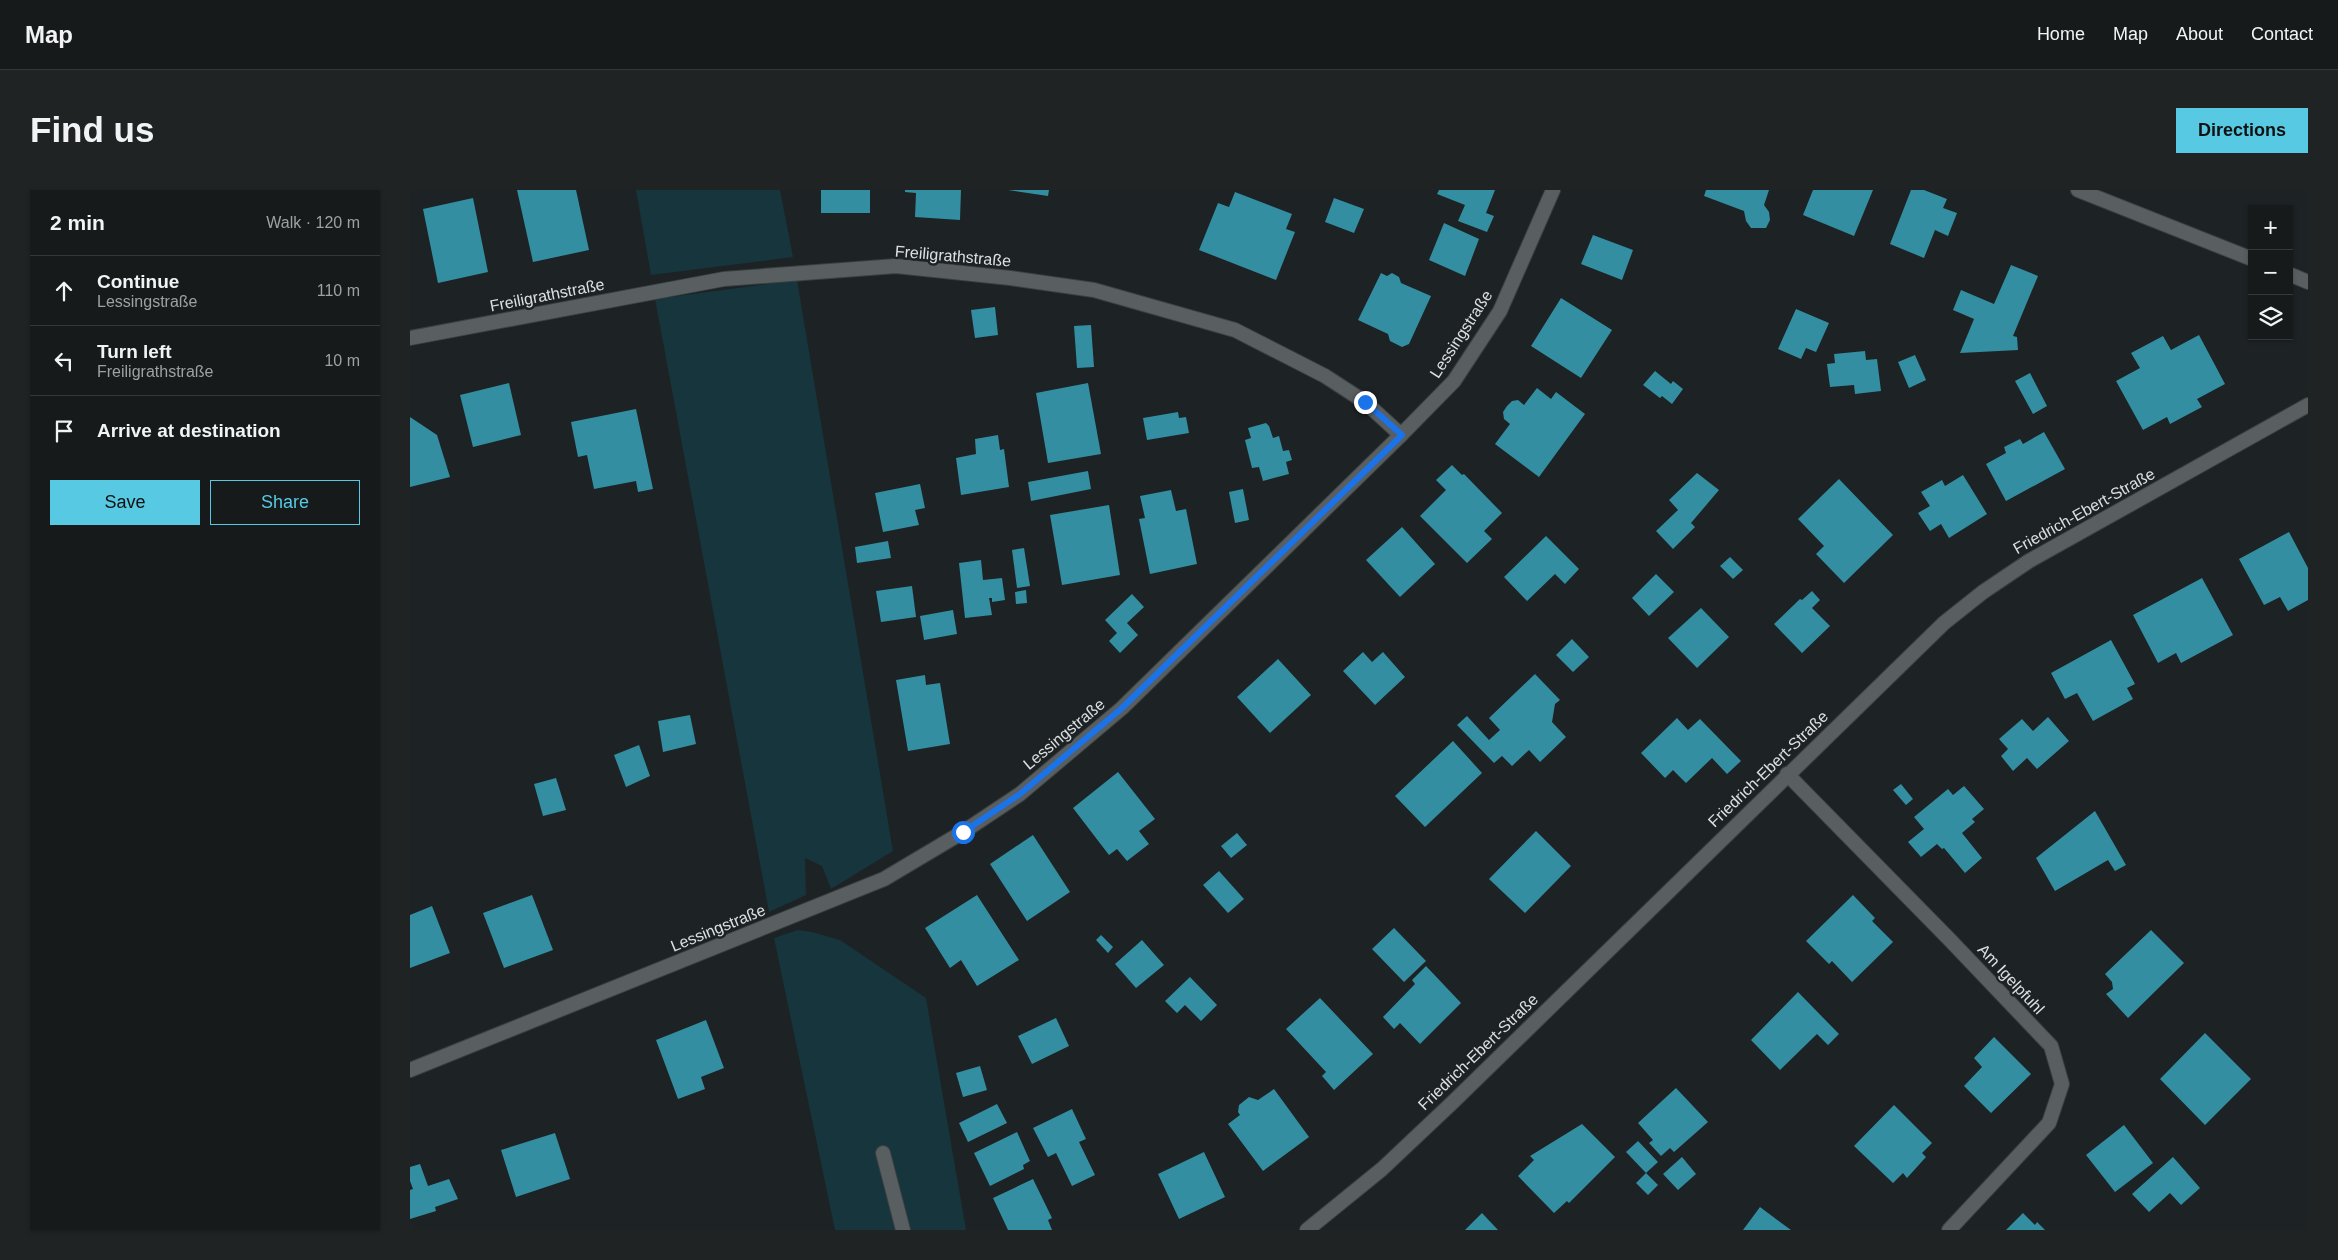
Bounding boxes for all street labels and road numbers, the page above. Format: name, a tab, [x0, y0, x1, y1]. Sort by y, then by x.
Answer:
street label: Freiligrathstraße	[894, 242, 1012, 270]
street label: Freiligrathstraße	[488, 276, 606, 314]
street label: Lessingstraße	[1427, 287, 1496, 381]
street label: Friedrich-Ebert-Straße	[2010, 465, 2158, 557]
street label: Lessingstraße	[1020, 695, 1108, 773]
street label: Friedrich-Ebert-Straße	[1705, 708, 1831, 830]
street label: Lessingstraße	[668, 901, 768, 955]
street label: Am Igelpfuhl	[1974, 941, 2048, 1017]
street label: Friedrich-Ebert-Straße	[1415, 991, 1541, 1113]

